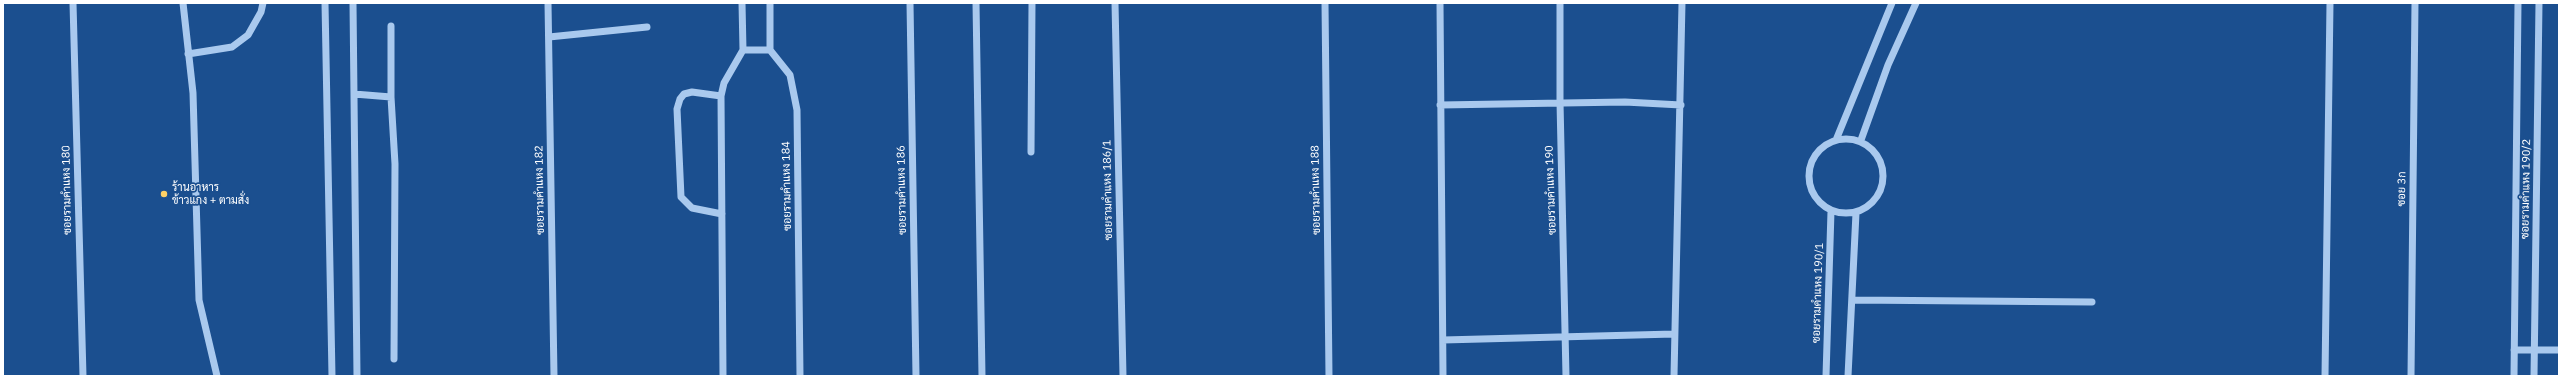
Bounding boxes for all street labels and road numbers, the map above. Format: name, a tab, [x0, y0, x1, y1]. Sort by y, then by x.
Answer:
street label: ซอยรามคำแหง 190/2	[2519, 139, 2533, 239]
street label: ซอยรามคำแหง 186/1	[1101, 140, 1115, 240]
street label: ซอยรามคำแหง 184	[780, 141, 794, 231]
street label: ซอยรามคำแหง 180	[60, 145, 74, 235]
street label: ซอยรามคำแหง 182	[533, 145, 547, 235]
street label: ซอยรามคำแหง 186	[895, 145, 909, 235]
street label: ซอยรามคำแหง 188	[1309, 145, 1323, 235]
street label: ซอยรามคำแหง 190	[1543, 145, 1559, 235]
street label: ซอย 3ก	[2395, 171, 2409, 207]
street label: ซอยรามคำแหง 190/1	[1810, 243, 1826, 343]

